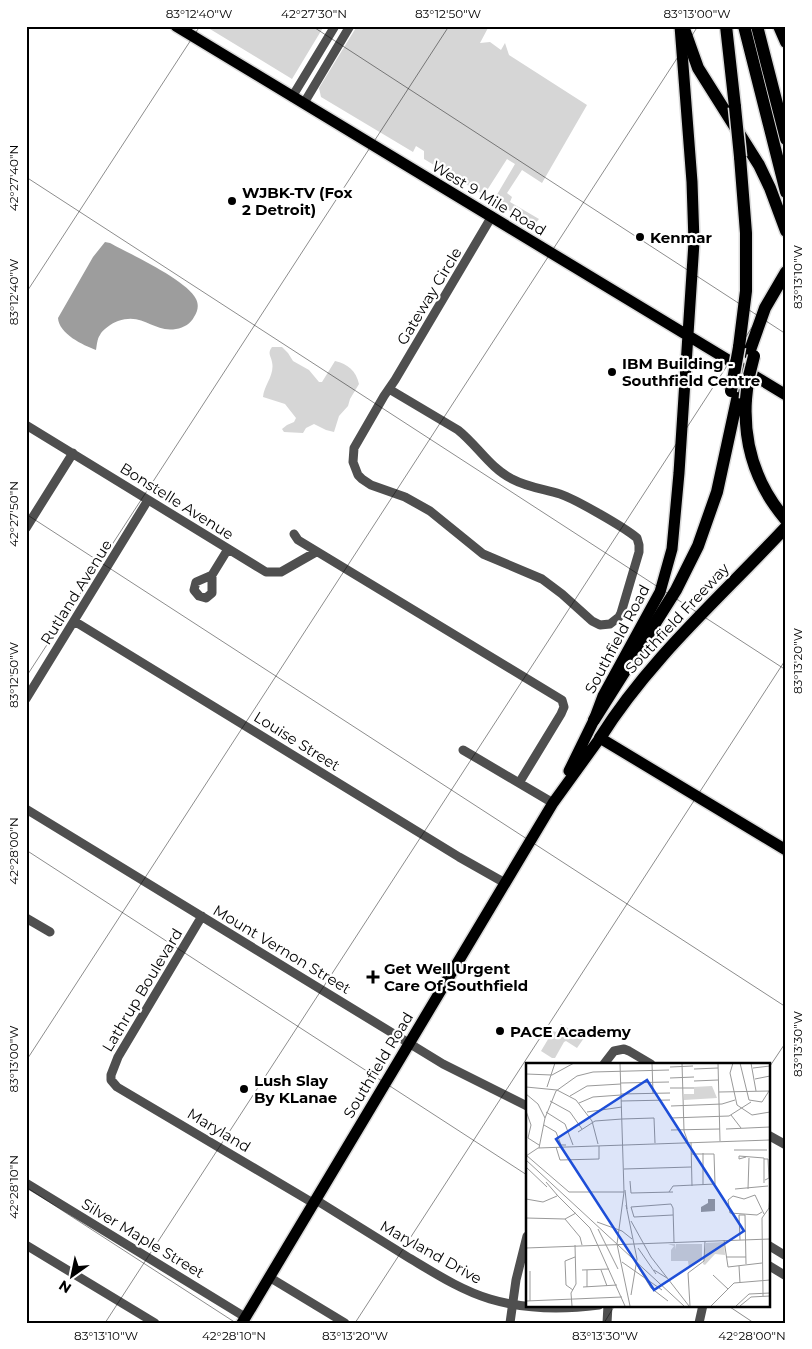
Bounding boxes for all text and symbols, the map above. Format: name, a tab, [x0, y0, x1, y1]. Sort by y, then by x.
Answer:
text: 83°12'40"W	[166, 6, 232, 21]
text: 42°27'30"N	[281, 6, 347, 21]
text: 83°12'50"W	[415, 6, 481, 21]
text: 83°13'00"W	[663, 6, 731, 21]
text: 42°27'40"N	[6, 145, 21, 211]
street label: West 9 Mile Road	[428, 156, 550, 240]
place label: WJBK-TV (Fox 2 Detroit)	[242, 183, 352, 219]
marker: WJBK-TV (Fox 2 Detroit)	[226, 195, 238, 207]
place label: Kenmar	[650, 228, 713, 247]
marker: Kenmar	[634, 231, 646, 243]
street label: Gateway Circle	[392, 244, 466, 348]
text: 83°13'10"W	[790, 245, 805, 309]
text: 83°12'40"W	[6, 259, 21, 325]
place label: IBM Building - Southfield Centre	[622, 354, 760, 390]
marker: IBM Building - Southfield Centre	[606, 366, 618, 378]
street label: Bonstelle Avenue	[117, 458, 237, 544]
text: 42°27'50"N	[6, 481, 21, 547]
street label: Rutland Avenue	[36, 536, 116, 648]
street label: Southfield Freeway	[621, 558, 734, 677]
street label: Southfield Road	[580, 581, 654, 697]
text: 83°13'20"W	[790, 628, 805, 694]
text: 83°12'50"W	[6, 642, 21, 708]
street label: Louise Street	[250, 707, 344, 775]
text: 42°28'00"N	[6, 817, 21, 885]
street label: Mount Vernon Street	[210, 900, 354, 998]
street label: Lathrup Boulevard	[98, 925, 186, 1055]
place label: Get Well Urgent Care Of Southfield	[384, 959, 528, 995]
marker: Get Well Urgent Care Of Southfield	[366, 970, 380, 984]
street label: Southfield Road	[339, 1008, 417, 1122]
text: 83°13'30"W	[790, 1011, 805, 1077]
place label: PACE Academy	[510, 1022, 632, 1041]
text: 83°13'00"W	[6, 1025, 21, 1093]
marker: PACE Academy	[494, 1025, 506, 1037]
inset map	[526, 1063, 770, 1306]
place label: Lush Slay By KLanae	[254, 1071, 337, 1107]
marker: Lush Slay By KLanae	[238, 1083, 250, 1095]
street label: Maryland	[184, 1104, 254, 1156]
text: 42°28'10"N	[6, 1155, 21, 1219]
street label: Silver Maple Street	[78, 1194, 208, 1282]
street label: Maryland Drive	[377, 1216, 485, 1288]
north arrow	[48, 1252, 98, 1302]
text: N	[55, 1276, 75, 1298]
text: 83°13'10"W	[74, 1328, 138, 1343]
text: 42°28'10"N	[202, 1328, 266, 1343]
text: 83°13'20"W	[322, 1328, 388, 1343]
text: 83°13'30"W	[572, 1328, 638, 1343]
text: 42°28'00"N	[718, 1328, 786, 1343]

